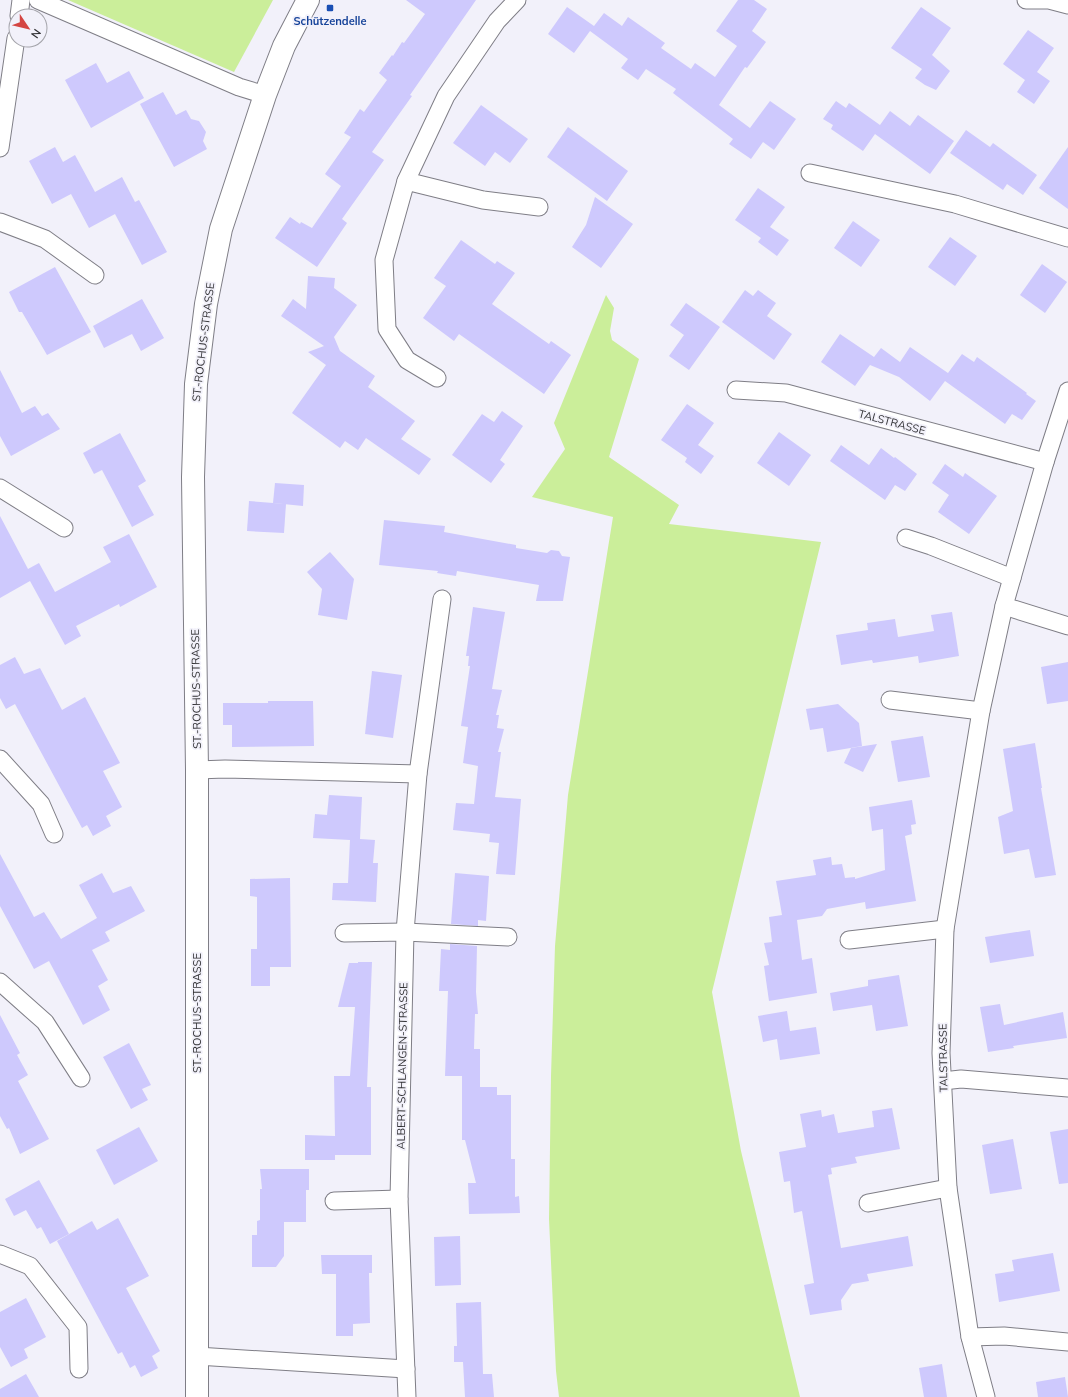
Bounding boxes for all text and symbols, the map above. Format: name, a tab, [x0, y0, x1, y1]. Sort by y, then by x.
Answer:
marker: Schützendelle	[325, 3, 335, 13]
north arrow	[8, 8, 48, 48]
place label: Schützendelle	[294, 14, 366, 28]
text: N	[28, 26, 44, 41]
street label: ST.-ROCHUS-STRASSE	[189, 282, 217, 402]
street label: TALSTRASSE	[857, 406, 927, 438]
street label: ST.-ROCHUS-STRASSE	[188, 629, 204, 749]
street label: ST.-ROCHUS-STRASSE	[190, 953, 204, 1073]
street label: ALBERT-SCHLANGEN-STRASSE	[394, 982, 410, 1150]
street label: TALSTRASSE	[935, 1024, 951, 1092]

